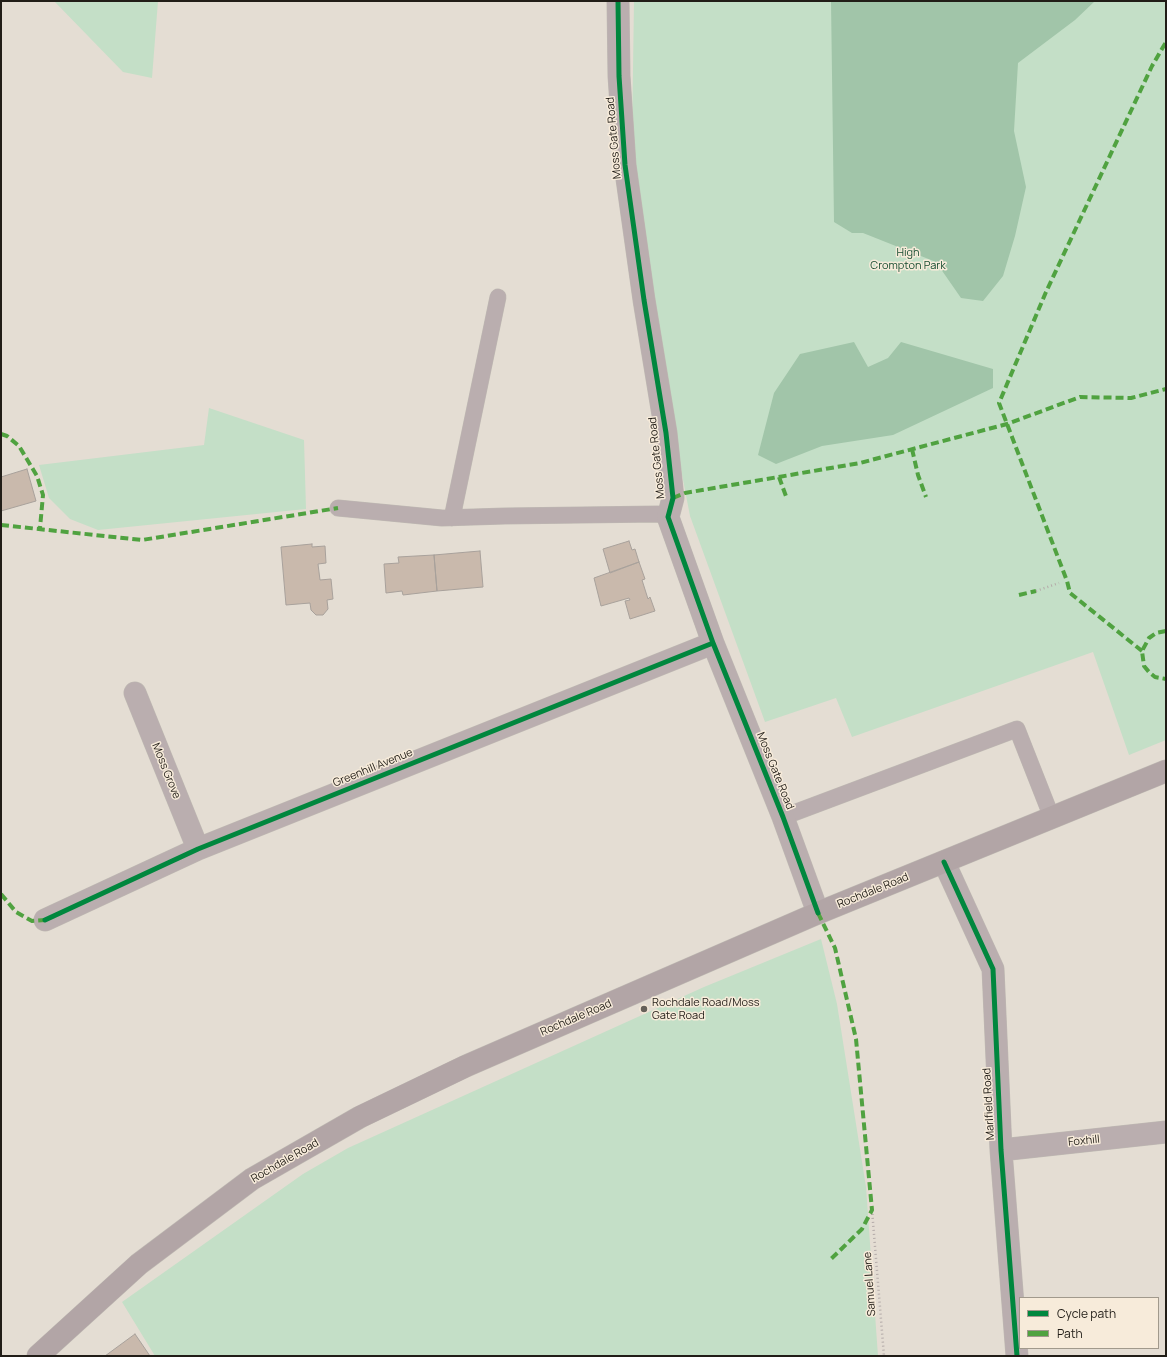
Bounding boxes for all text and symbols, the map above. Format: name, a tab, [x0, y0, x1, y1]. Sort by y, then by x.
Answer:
street label: Moss Gate Road	[604, 96, 624, 180]
park label: High Crompton Park	[870, 246, 946, 272]
street label: Moss Gate Road	[646, 416, 668, 500]
street label: Moss Gate Road	[753, 730, 797, 812]
street label: Moss Grove	[149, 741, 183, 801]
street label: Greenhill Avenue	[331, 746, 415, 790]
street label: Rochdale Road	[835, 871, 911, 911]
place label: Rochdale Road/Moss Gate Road	[652, 996, 759, 1022]
street label: Rochdale Road	[538, 997, 614, 1039]
marker: Rochdale Road/Moss Gate Road	[639, 1004, 649, 1014]
street label: Marlfield Road	[981, 1068, 997, 1140]
street label: Foxhill	[1067, 1133, 1101, 1149]
street label: Rochdale Road	[249, 1136, 321, 1186]
street label: Samuel Lane	[861, 1251, 879, 1317]
legend	[1019, 1297, 1159, 1349]
text: Cycle path	[1057, 1305, 1116, 1322]
text: Path	[1057, 1325, 1083, 1342]

